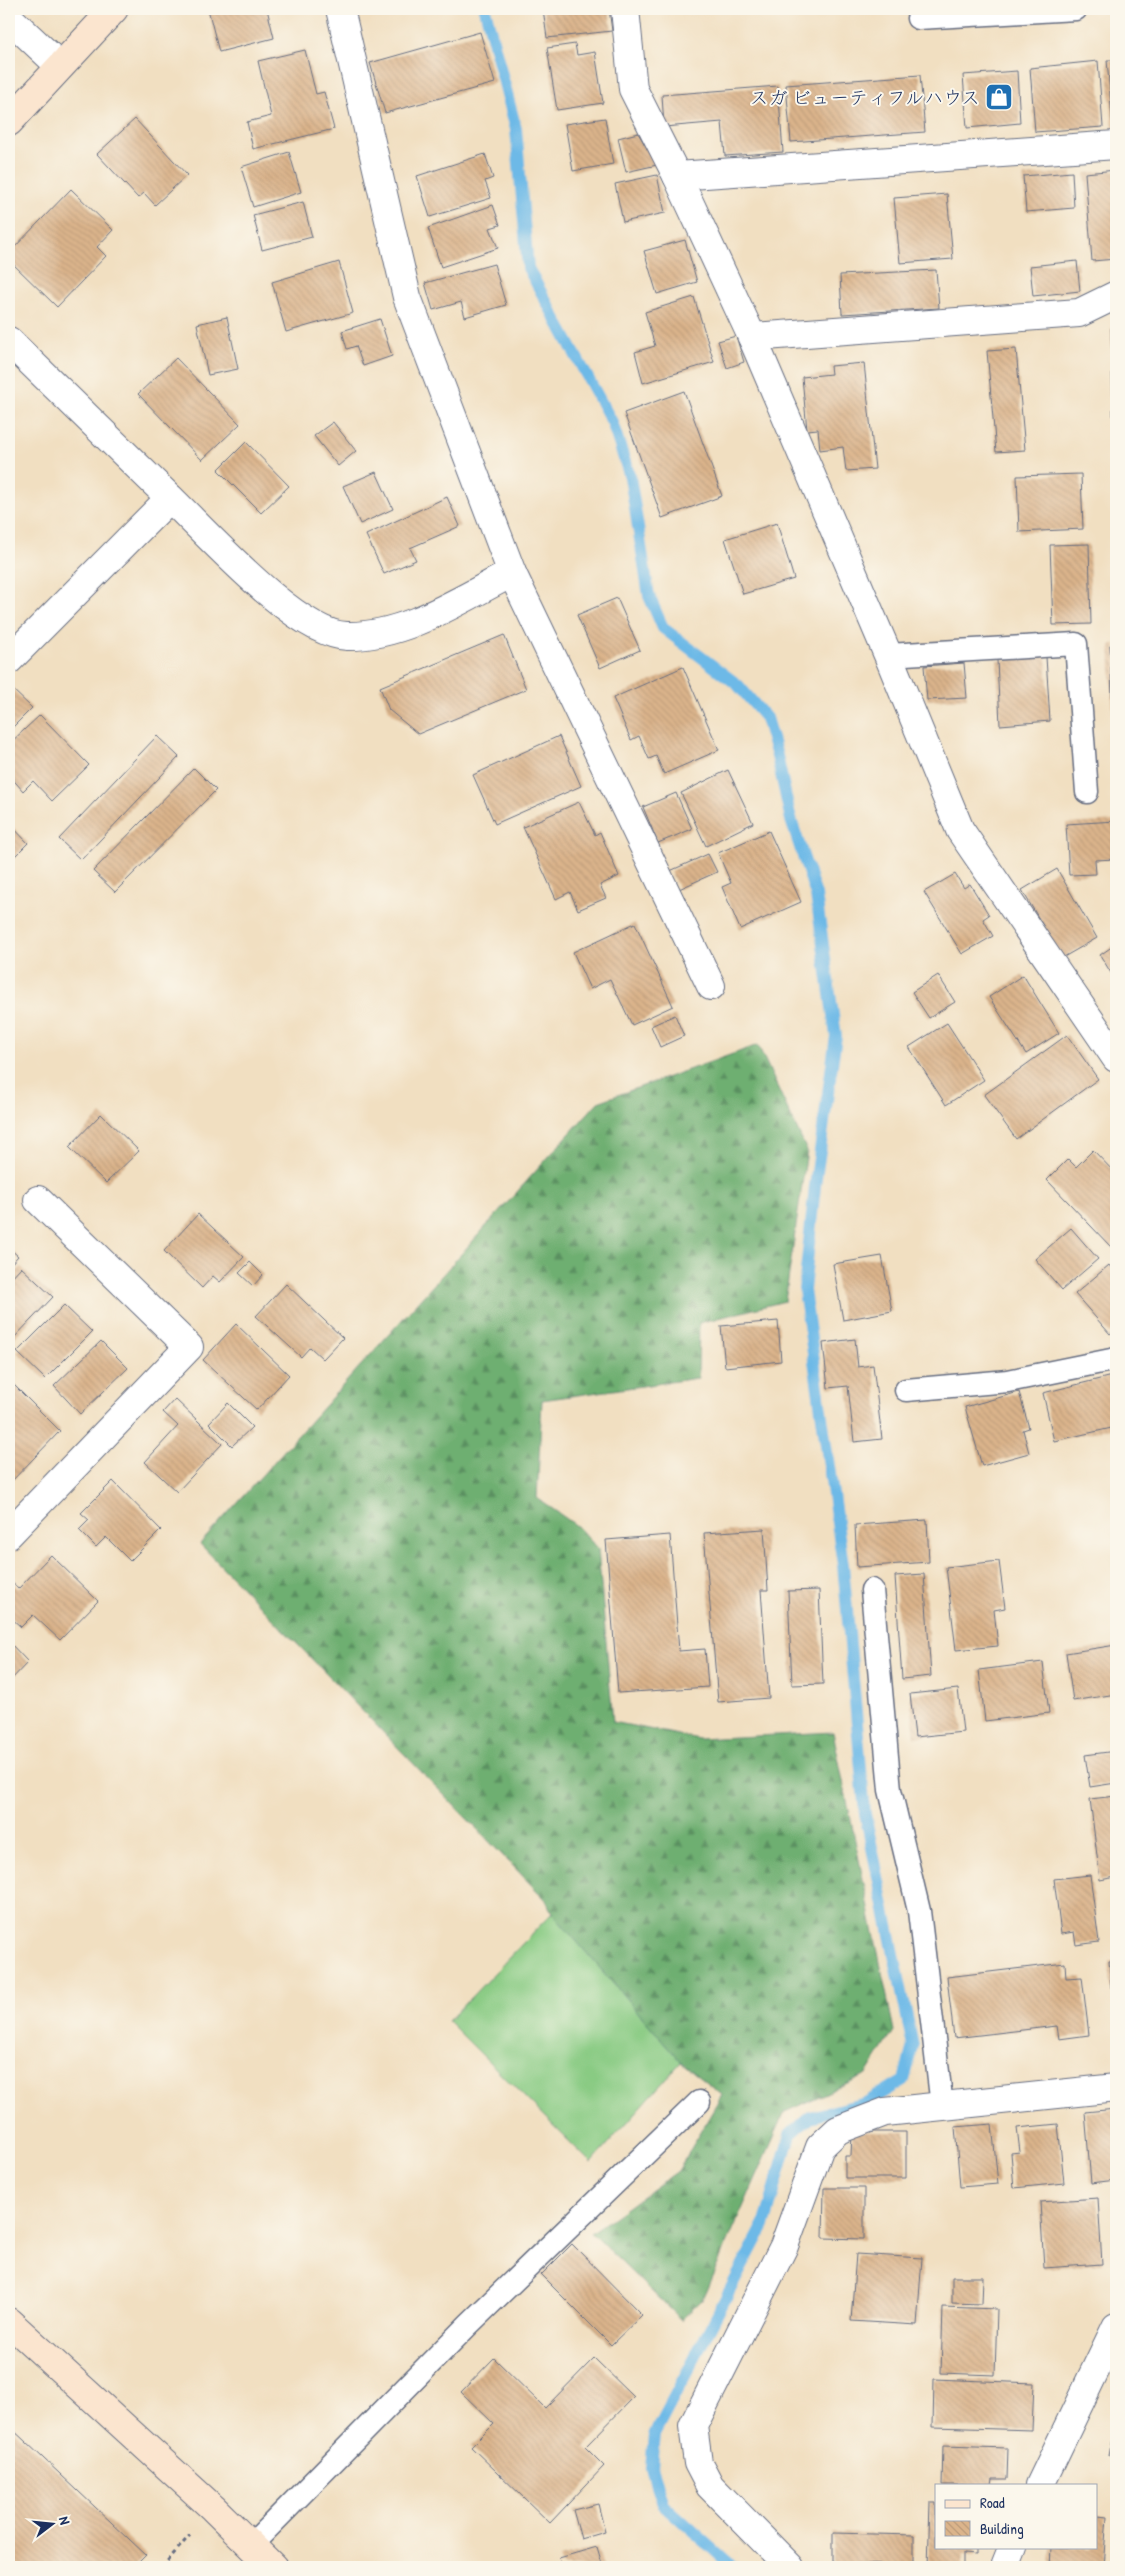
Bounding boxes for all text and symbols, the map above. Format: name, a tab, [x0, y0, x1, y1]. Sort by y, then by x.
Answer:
shop icon: スガ ビューティフルハウス	[984, 82, 1014, 112]
place label: スガ ビューティフルハウス	[750, 84, 980, 110]
legend	[935, 2484, 1098, 2548]
text: Road	[980, 2492, 1005, 2513]
north arrow	[28, 2498, 78, 2548]
text: N	[55, 2514, 75, 2527]
text: Building	[980, 2518, 1024, 2539]

